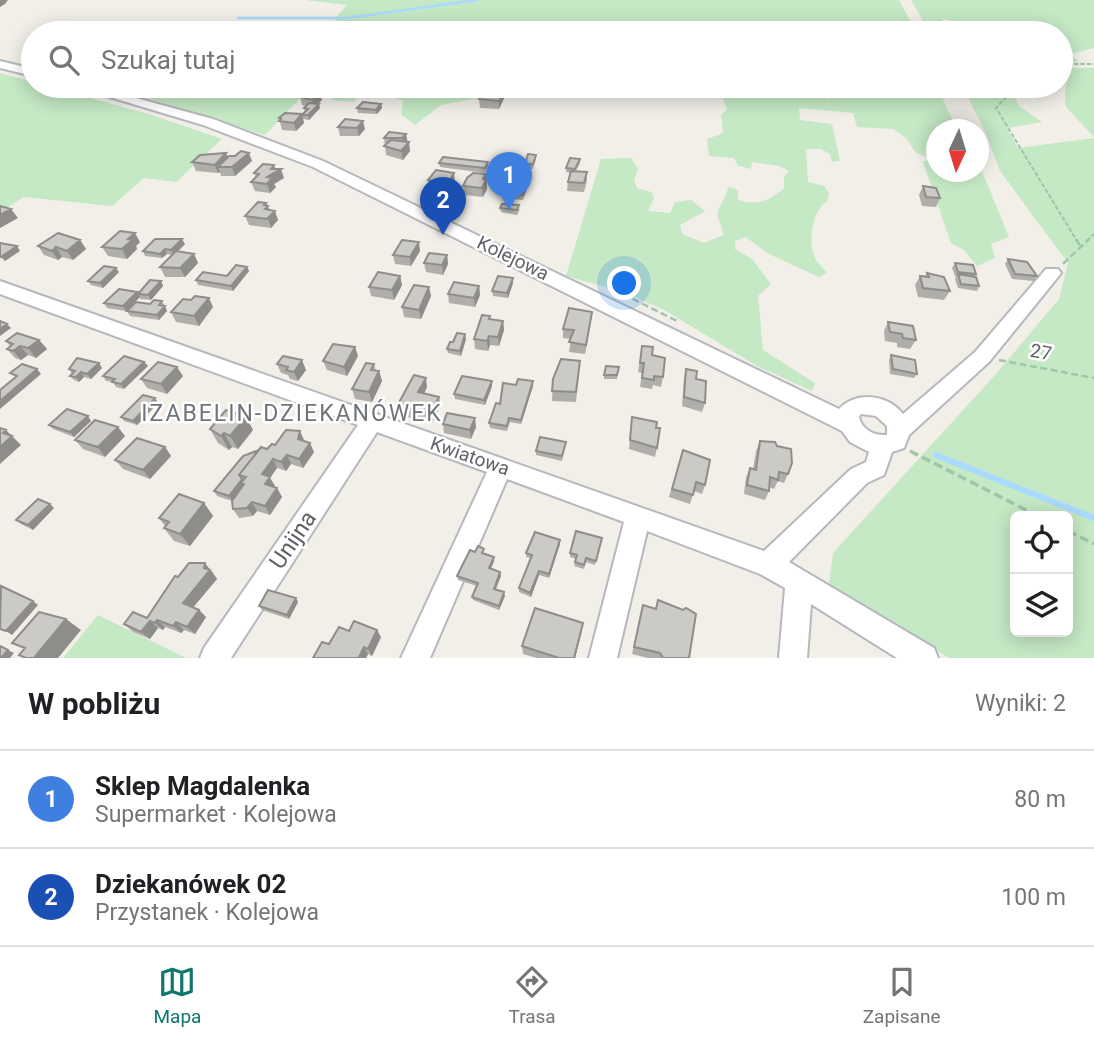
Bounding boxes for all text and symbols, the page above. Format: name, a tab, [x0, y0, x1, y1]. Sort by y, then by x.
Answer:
search box	[21, 21, 1073, 98]
icon: search	[45, 41, 83, 79]
text: Szukaj tutaj	[101, 45, 235, 75]
north arrow	[926, 119, 989, 182]
pin: 1	[486, 152, 532, 210]
pin: 2	[420, 177, 466, 235]
street label: Kolejowa	[473, 231, 553, 285]
your location	[607, 266, 641, 300]
street label: 27	[1028, 339, 1054, 365]
district label: IZABELIN-DZIEKANÓWEK	[141, 399, 443, 427]
street label: Kwiatowa	[427, 432, 513, 480]
street label: Unijna	[264, 506, 322, 574]
map controls	[1010, 511, 1073, 637]
button: locate	[1010, 511, 1073, 574]
button: layers	[1010, 574, 1073, 637]
text: W pobliżu	[28, 686, 160, 721]
text: Wyniki: 2	[975, 690, 1066, 717]
text: Sklep Magdalenka	[95, 771, 310, 801]
text: 1	[44, 786, 58, 813]
text: 80 m	[1014, 786, 1066, 813]
text: Supermarket · Kolejowa	[95, 801, 337, 828]
text: Dziekanówek 02	[95, 869, 286, 899]
text: 2	[44, 884, 58, 911]
text: 100 m	[1001, 884, 1066, 911]
text: Przystanek · Kolejowa	[95, 899, 319, 926]
tab: Mapa	[154, 963, 201, 1028]
tab: Trasa	[509, 963, 556, 1028]
tab: Zapisane	[863, 963, 940, 1028]

